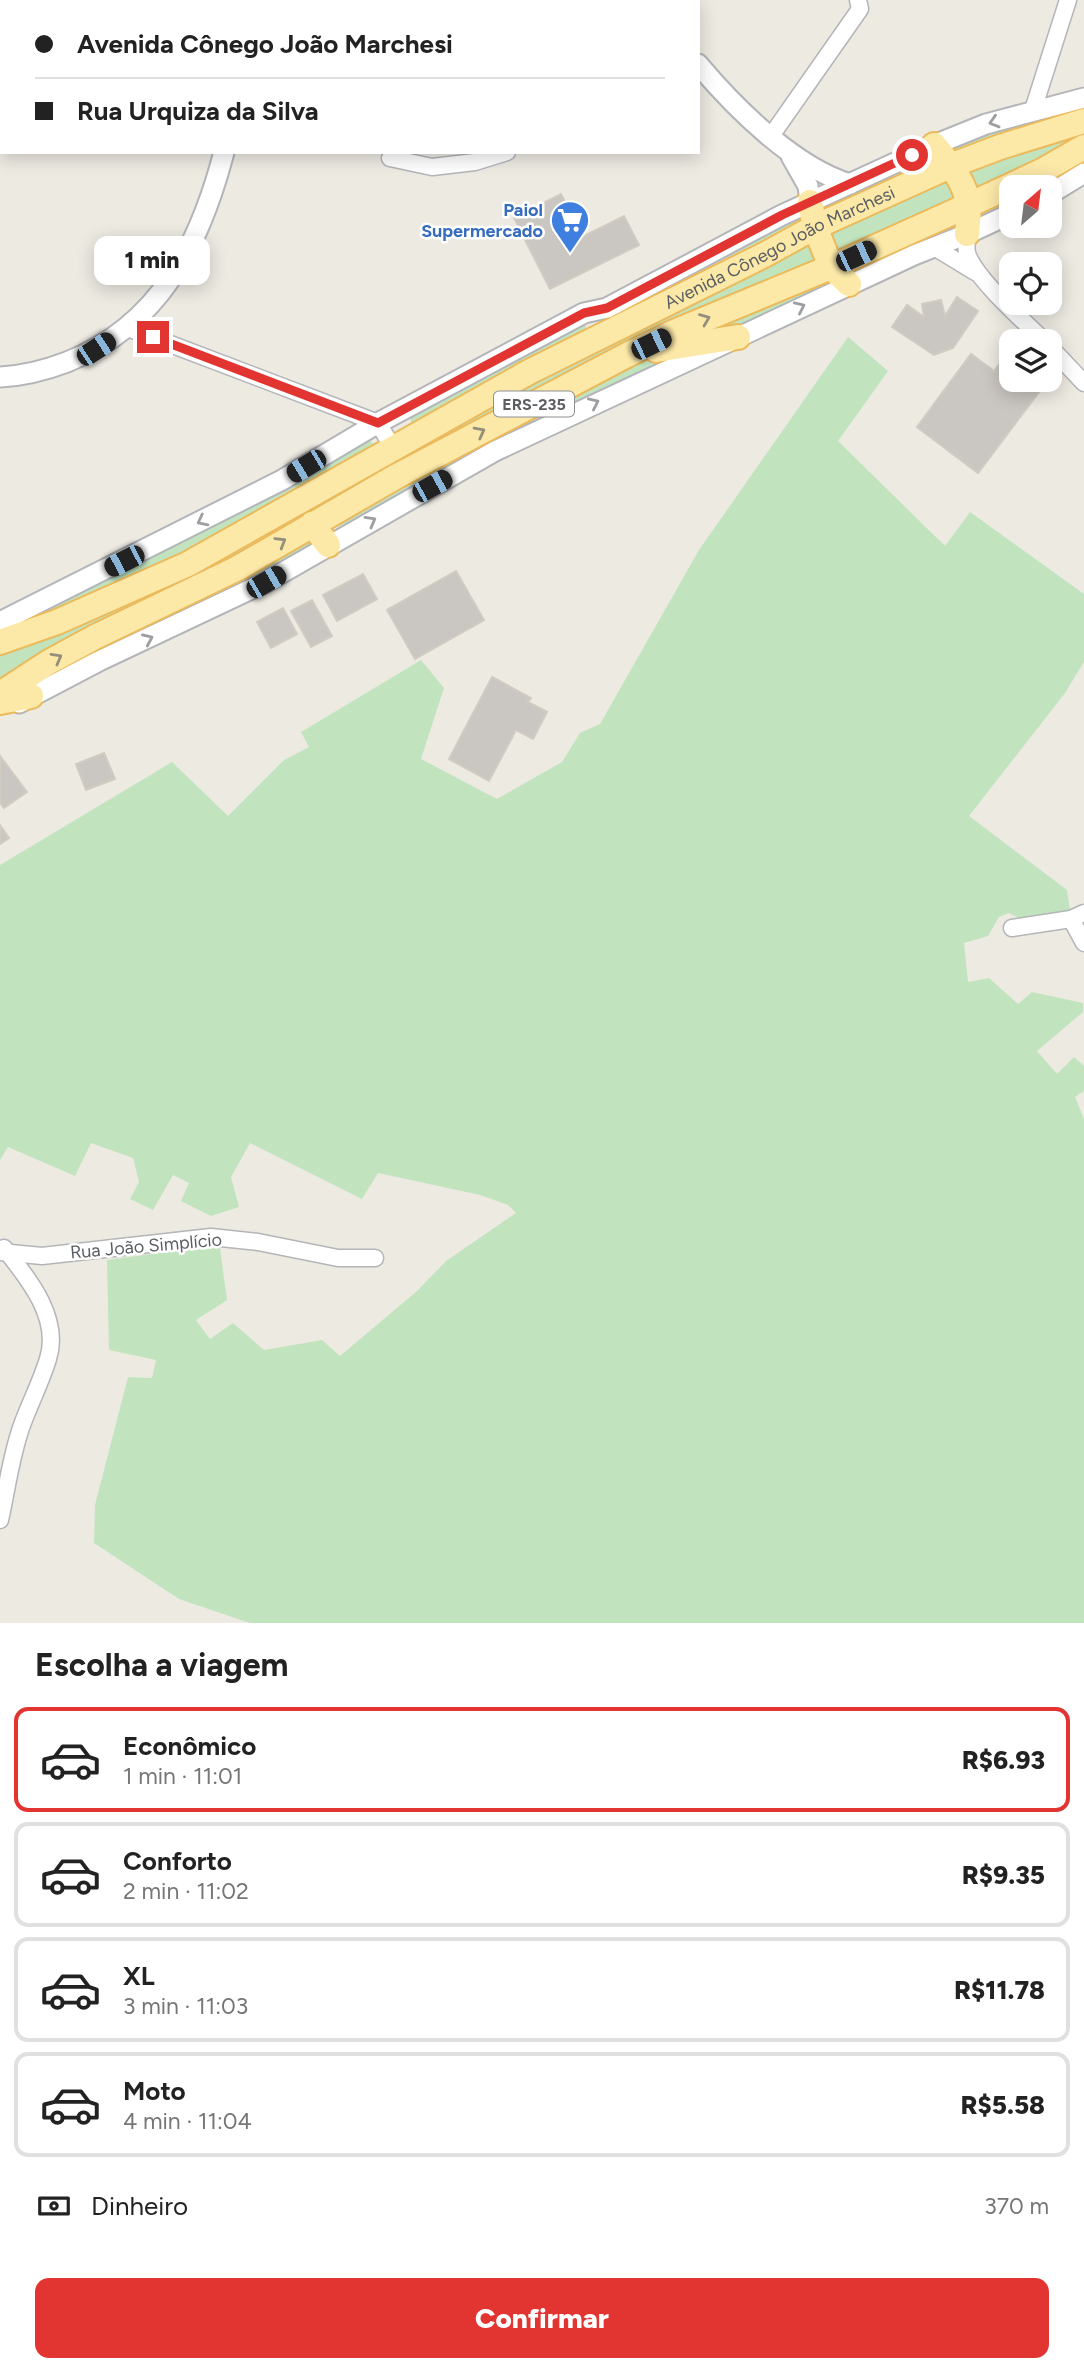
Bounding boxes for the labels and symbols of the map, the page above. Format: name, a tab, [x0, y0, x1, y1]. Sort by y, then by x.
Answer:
one-way arrow	[989, 113, 1001, 128]
route start	[896, 139, 928, 171]
north arrow	[999, 175, 1062, 238]
street label: Avenida Cônego João Marchesi	[661, 181, 899, 314]
place label: Paiol Supermercado	[421, 199, 543, 242]
supermarket icon: Paiol Supermercado	[549, 199, 591, 254]
callout: 1 min	[95, 236, 211, 284]
car	[833, 238, 880, 274]
one-way arrow	[793, 302, 805, 316]
one-way arrow	[699, 314, 711, 328]
route end	[137, 321, 169, 353]
car	[628, 325, 675, 363]
car	[73, 329, 120, 369]
road number: ERS-235	[494, 392, 574, 416]
one-way arrow	[587, 397, 599, 411]
one-way arrow	[473, 427, 486, 441]
car	[283, 446, 330, 486]
car	[409, 467, 456, 505]
one-way arrow	[197, 513, 209, 526]
one-way arrow	[363, 516, 376, 529]
one-way arrow	[274, 537, 287, 550]
car	[101, 542, 148, 580]
car	[243, 562, 290, 602]
one-way arrow	[141, 633, 154, 647]
one-way arrow	[50, 653, 63, 666]
street label: Rua João Simplício	[69, 1228, 223, 1264]

